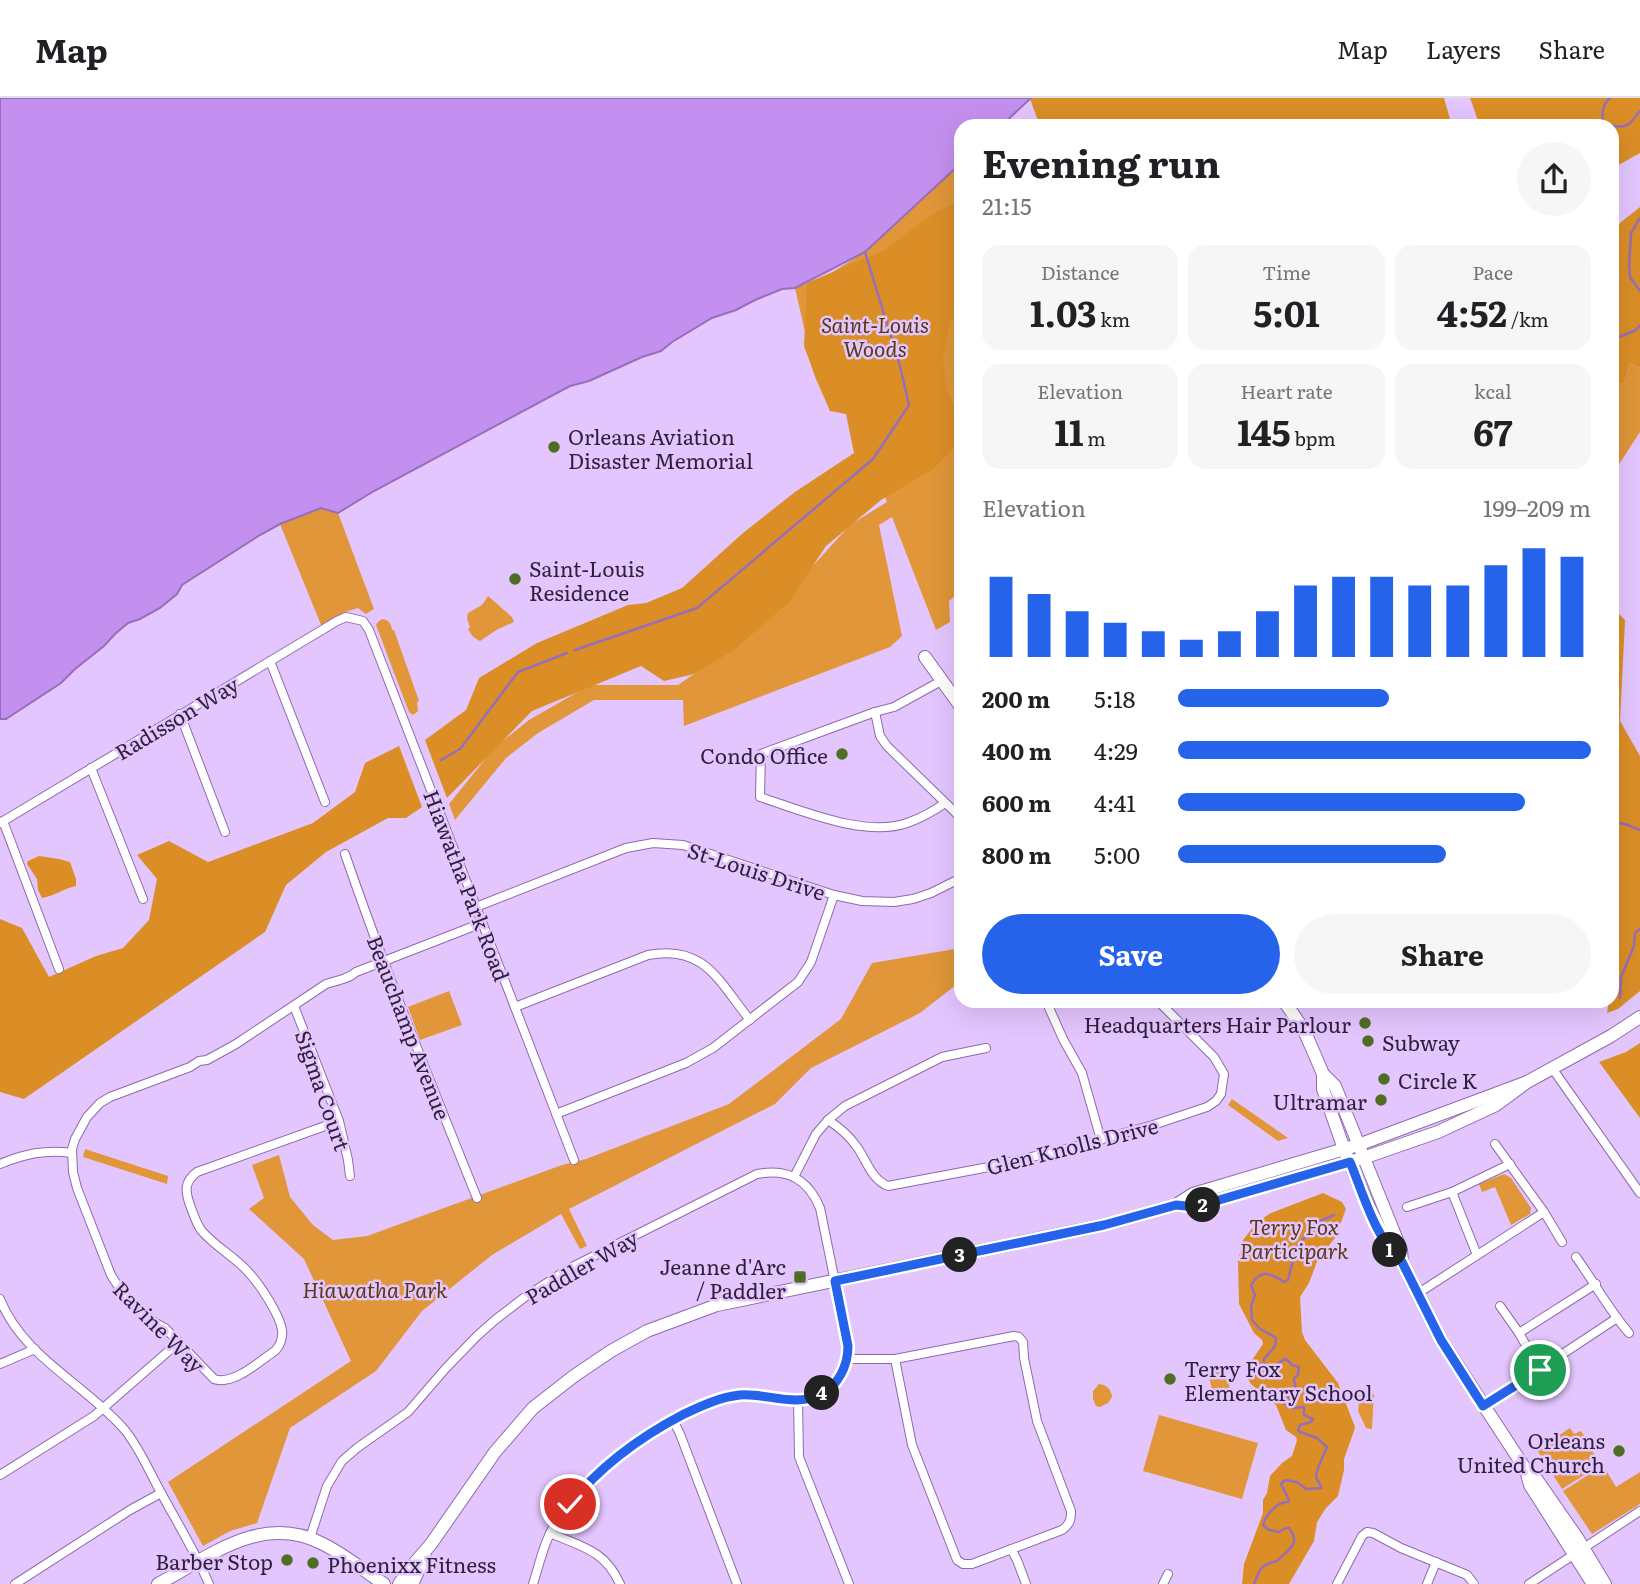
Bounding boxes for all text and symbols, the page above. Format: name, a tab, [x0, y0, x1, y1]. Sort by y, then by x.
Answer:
text: Map	[35, 24, 108, 73]
text: Map	[1337, 31, 1388, 66]
text: Layers	[1426, 31, 1500, 66]
text: Share	[1538, 31, 1605, 66]
text: Evening run	[982, 133, 1220, 190]
button: share	[1517, 142, 1591, 216]
text: 21:15	[982, 188, 1032, 222]
text: Distance	[1041, 258, 1119, 286]
text: Time	[1262, 258, 1311, 286]
text: Pace	[1472, 258, 1513, 286]
text: 1.03	[1030, 286, 1097, 338]
text: 5:01	[1253, 286, 1320, 338]
text: 4:52	[1437, 286, 1507, 338]
text: km	[1097, 305, 1130, 333]
text: /km	[1507, 305, 1549, 333]
park label: Saint-Louis Woods	[821, 308, 929, 363]
text: Elevation	[1037, 377, 1123, 405]
text: Heart rate	[1240, 377, 1333, 405]
text: kcal	[1474, 377, 1512, 405]
text: 11	[1055, 405, 1084, 457]
text: 145	[1237, 405, 1291, 457]
text: 67	[1473, 405, 1512, 457]
place label: Orleans Aviation Disaster Memorial	[568, 420, 753, 475]
text: m	[1084, 424, 1106, 452]
text: bpm	[1291, 424, 1336, 452]
marker: Orleans Aviation Disaster Memorial	[546, 439, 562, 455]
text: Elevation	[982, 490, 1086, 524]
text: 199–209 m	[1483, 490, 1591, 524]
place label: Saint-Louis Residence	[529, 552, 644, 607]
marker: Saint-Louis Residence	[507, 571, 523, 587]
street label: Radisson Way	[108, 667, 245, 766]
text: 200 m	[982, 681, 1050, 715]
text: 5:18	[1094, 681, 1135, 715]
text: 400 m	[982, 733, 1052, 767]
text: 4:29	[1094, 733, 1138, 767]
place label: Condo Office	[700, 739, 828, 770]
marker: Condo Office	[834, 746, 850, 762]
street label: Hiawatha Park Road	[417, 785, 519, 985]
text: 600 m	[982, 785, 1051, 819]
text: 4:41	[1094, 785, 1136, 819]
street label: St-Louis Drive	[684, 833, 830, 907]
text: 800 m	[982, 837, 1051, 871]
text: 5:00	[1094, 837, 1140, 871]
button: Save	[982, 914, 1280, 994]
button: Share	[1294, 914, 1591, 994]
street label: Beauchamp Avenue	[361, 930, 459, 1124]
place label: Headquarters Hair Parlour	[1084, 1008, 1351, 1039]
marker: Headquarters Hair Parlour	[1357, 1015, 1373, 1031]
street label: Sigma Court	[289, 1025, 359, 1155]
place label: Subway	[1382, 1026, 1461, 1057]
marker: Subway	[1360, 1033, 1376, 1049]
place label: Circle K	[1398, 1064, 1478, 1095]
marker: Circle K	[1376, 1071, 1392, 1087]
place label: Ultramar	[1273, 1085, 1367, 1116]
marker: Ultramar	[1373, 1092, 1389, 1108]
street label: Glen Knolls Drive	[983, 1109, 1161, 1181]
pin: 2	[1186, 1188, 1220, 1222]
text: 2	[1197, 1190, 1208, 1218]
park label: Terry Fox Participark	[1240, 1210, 1349, 1265]
street label: Paddler Way	[519, 1221, 644, 1311]
pin: 1	[1372, 1232, 1408, 1268]
text: 1	[1386, 1235, 1393, 1263]
pin: 3	[942, 1238, 978, 1272]
text: 3	[954, 1240, 965, 1268]
place label: Jeanne d'Arc / Paddler	[659, 1250, 786, 1305]
marker: Jeanne d'Arc / Paddler	[792, 1269, 808, 1285]
street label: Ravine Way	[107, 1273, 214, 1380]
park label: Hiawatha Park	[302, 1273, 448, 1304]
pin	[1510, 1340, 1570, 1400]
icon: arrive	[1521, 1351, 1559, 1389]
place label: Terry Fox Elementary School	[1184, 1352, 1373, 1407]
marker: Terry Fox Elementary School	[1162, 1371, 1178, 1387]
pin: 4	[804, 1376, 840, 1410]
text: 4	[816, 1378, 827, 1406]
place label: Orleans United Church	[1457, 1424, 1605, 1479]
marker: Orleans United Church	[1611, 1443, 1627, 1459]
pin	[540, 1474, 600, 1534]
icon: check	[551, 1485, 589, 1523]
place label: Barber Stop	[155, 1545, 273, 1576]
place label: Phoenixx Fitness	[327, 1548, 496, 1579]
marker: Barber Stop	[279, 1552, 295, 1568]
marker: Phoenixx Fitness	[305, 1555, 321, 1571]

